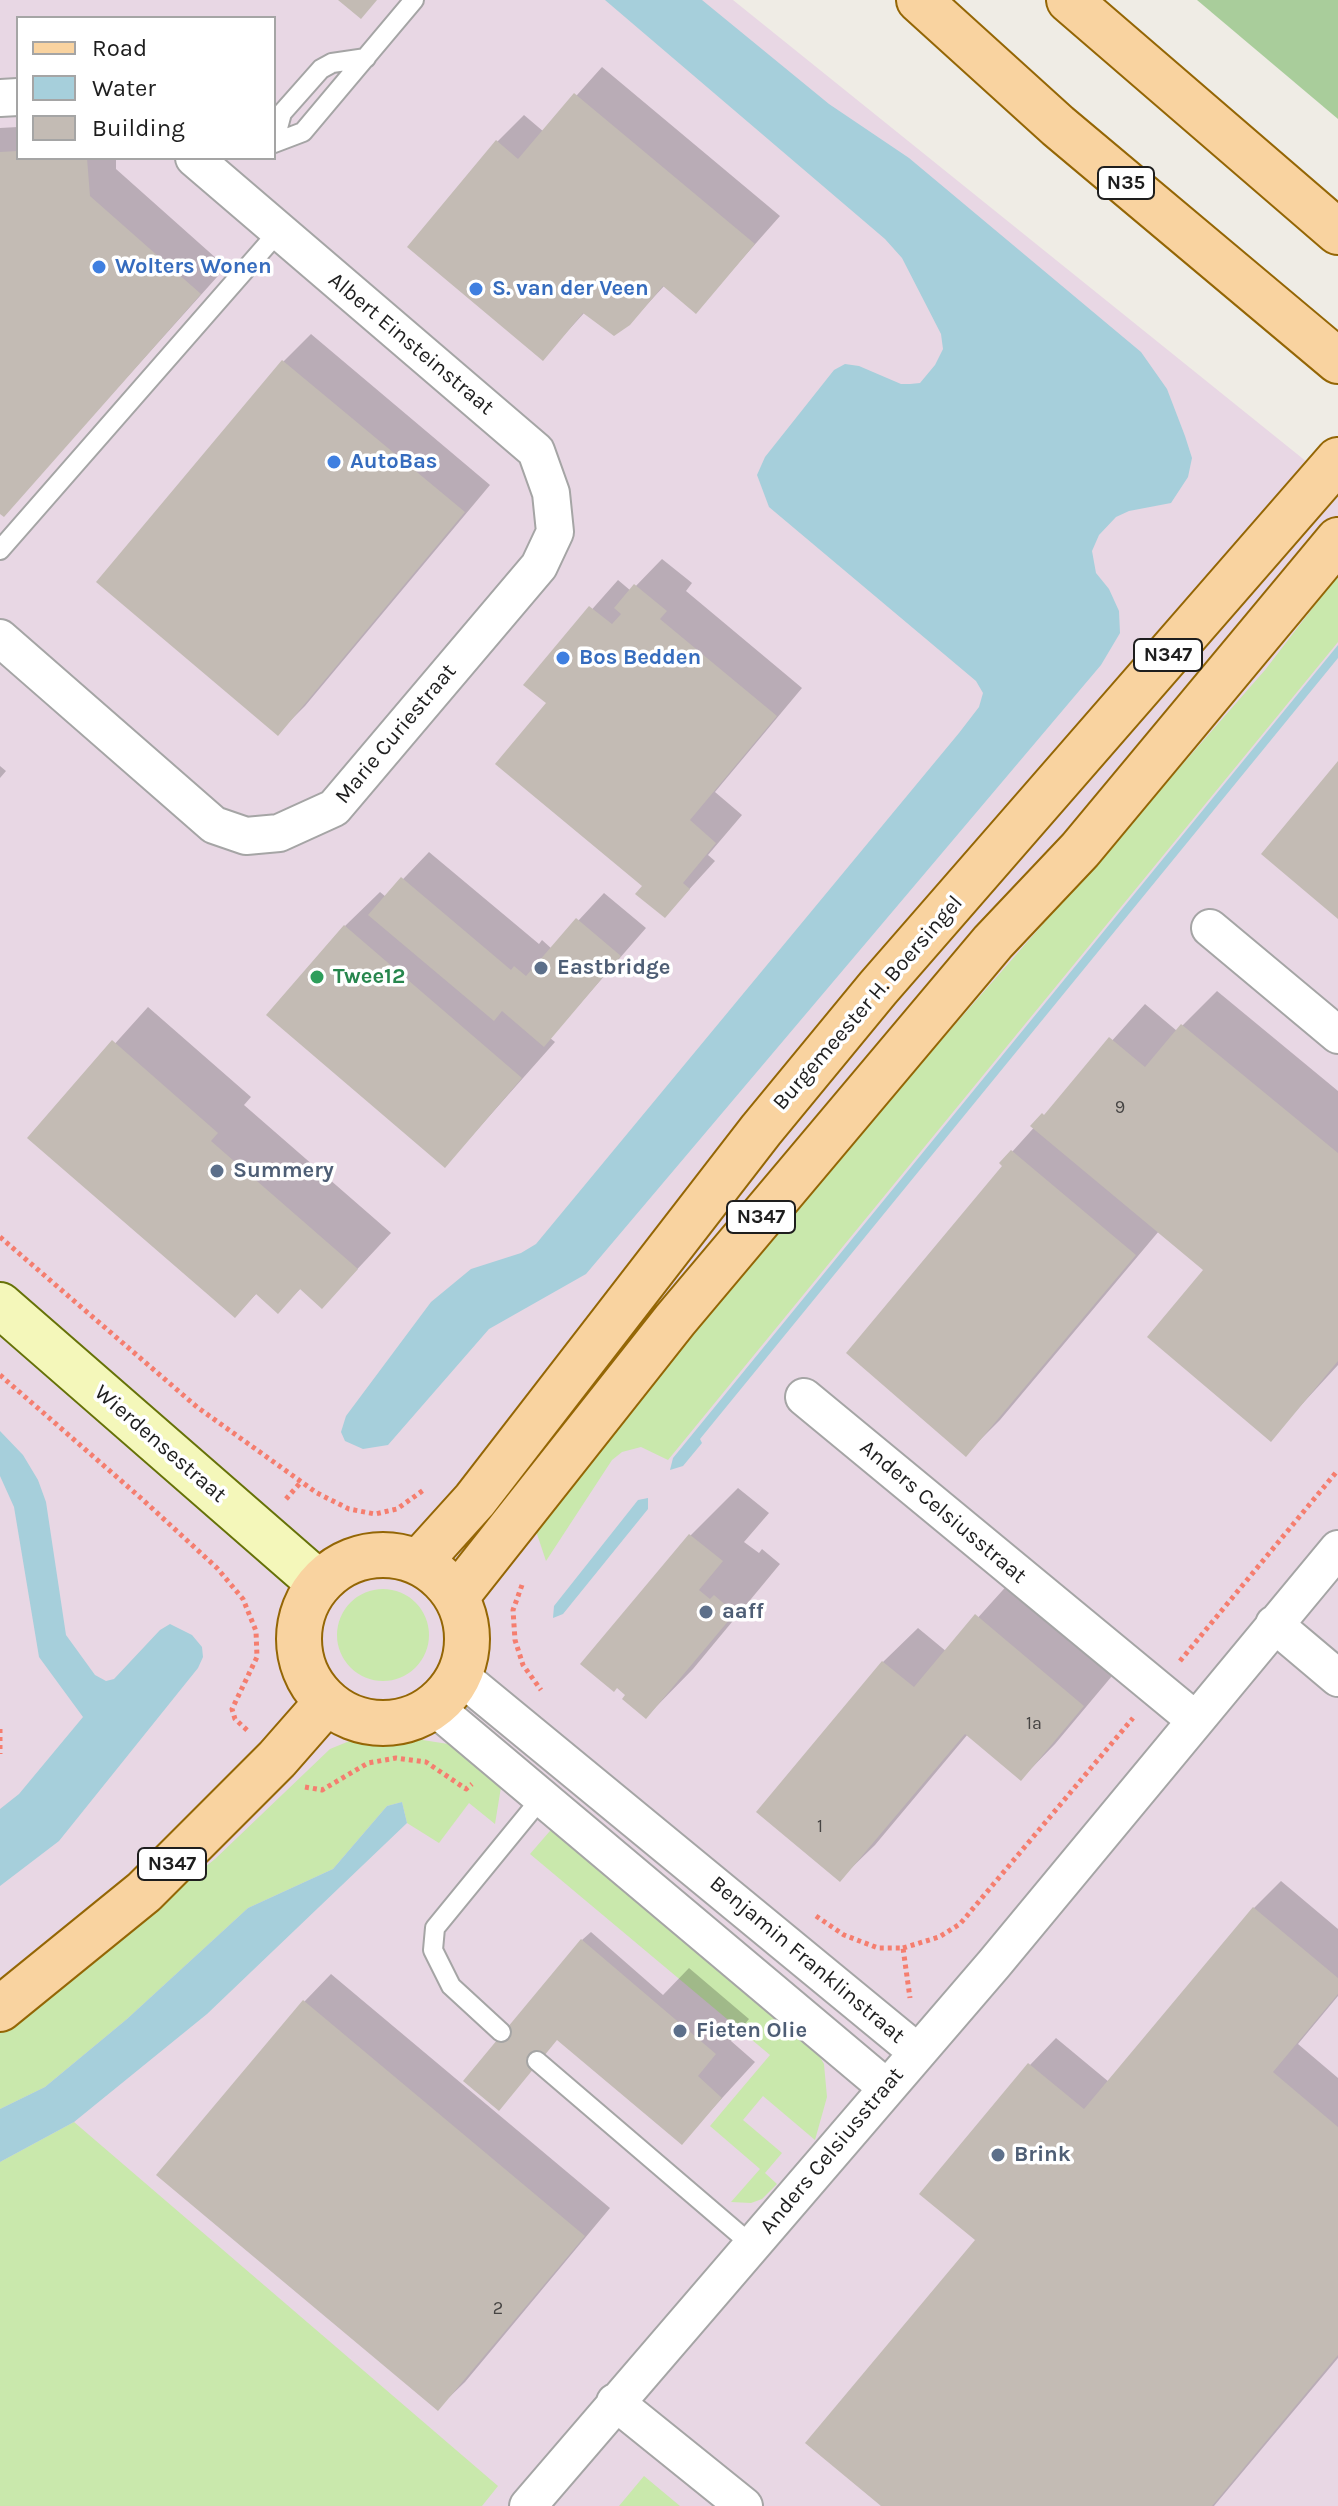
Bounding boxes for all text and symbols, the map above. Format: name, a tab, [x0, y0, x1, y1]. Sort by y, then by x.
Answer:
legend	[16, 16, 276, 160]
text: Road	[92, 34, 147, 62]
text: Water	[92, 74, 156, 102]
text: Building	[92, 114, 185, 142]
road number: N35	[1098, 167, 1154, 199]
place label: Wolters Wonen	[115, 254, 272, 280]
marker: Wolters Wonen	[90, 258, 108, 276]
street label: Albert Einsteinstraat	[323, 267, 499, 421]
place label: S. van der Veen	[492, 276, 649, 302]
marker: S. van der Veen	[467, 280, 485, 298]
place label: AutoBas	[350, 449, 437, 475]
marker: AutoBas	[325, 453, 343, 471]
road number: N347	[1134, 639, 1202, 671]
place label: Bos Bedden	[579, 645, 701, 671]
marker: Bos Bedden	[554, 649, 572, 667]
street label: Marie Curiestraat	[330, 659, 462, 809]
street label: Burgemeester H. Boersingel	[768, 890, 968, 1116]
place label: Eastbridge	[557, 955, 670, 981]
marker: Eastbridge	[532, 959, 550, 977]
place label: Twee12	[333, 964, 405, 990]
marker: Twee12	[308, 968, 326, 986]
house number: 9	[1115, 1097, 1125, 1119]
place label: Summery	[233, 1158, 334, 1184]
marker: Summery	[208, 1162, 226, 1180]
road number: N347	[727, 1201, 795, 1233]
street label: Wierdensestraat	[89, 1380, 231, 1508]
street label: Anders Celsiusstraat	[854, 1435, 1032, 1589]
place label: aaff	[722, 1599, 764, 1625]
marker: aaff	[697, 1603, 715, 1621]
house number: 1a	[1026, 1713, 1042, 1735]
house number: 1	[817, 1816, 823, 1838]
road number: N347	[138, 1848, 206, 1880]
street label: Benjamin Franklinstraat	[704, 1871, 910, 2049]
place label: Fieten Olie	[696, 2018, 807, 2044]
marker: Fieten Olie	[671, 2022, 689, 2040]
street label: Anders Celsiusstraat	[755, 2062, 909, 2240]
place label: Brink	[1014, 2142, 1071, 2168]
marker: Brink	[989, 2146, 1007, 2164]
house number: 2	[493, 2298, 503, 2320]

